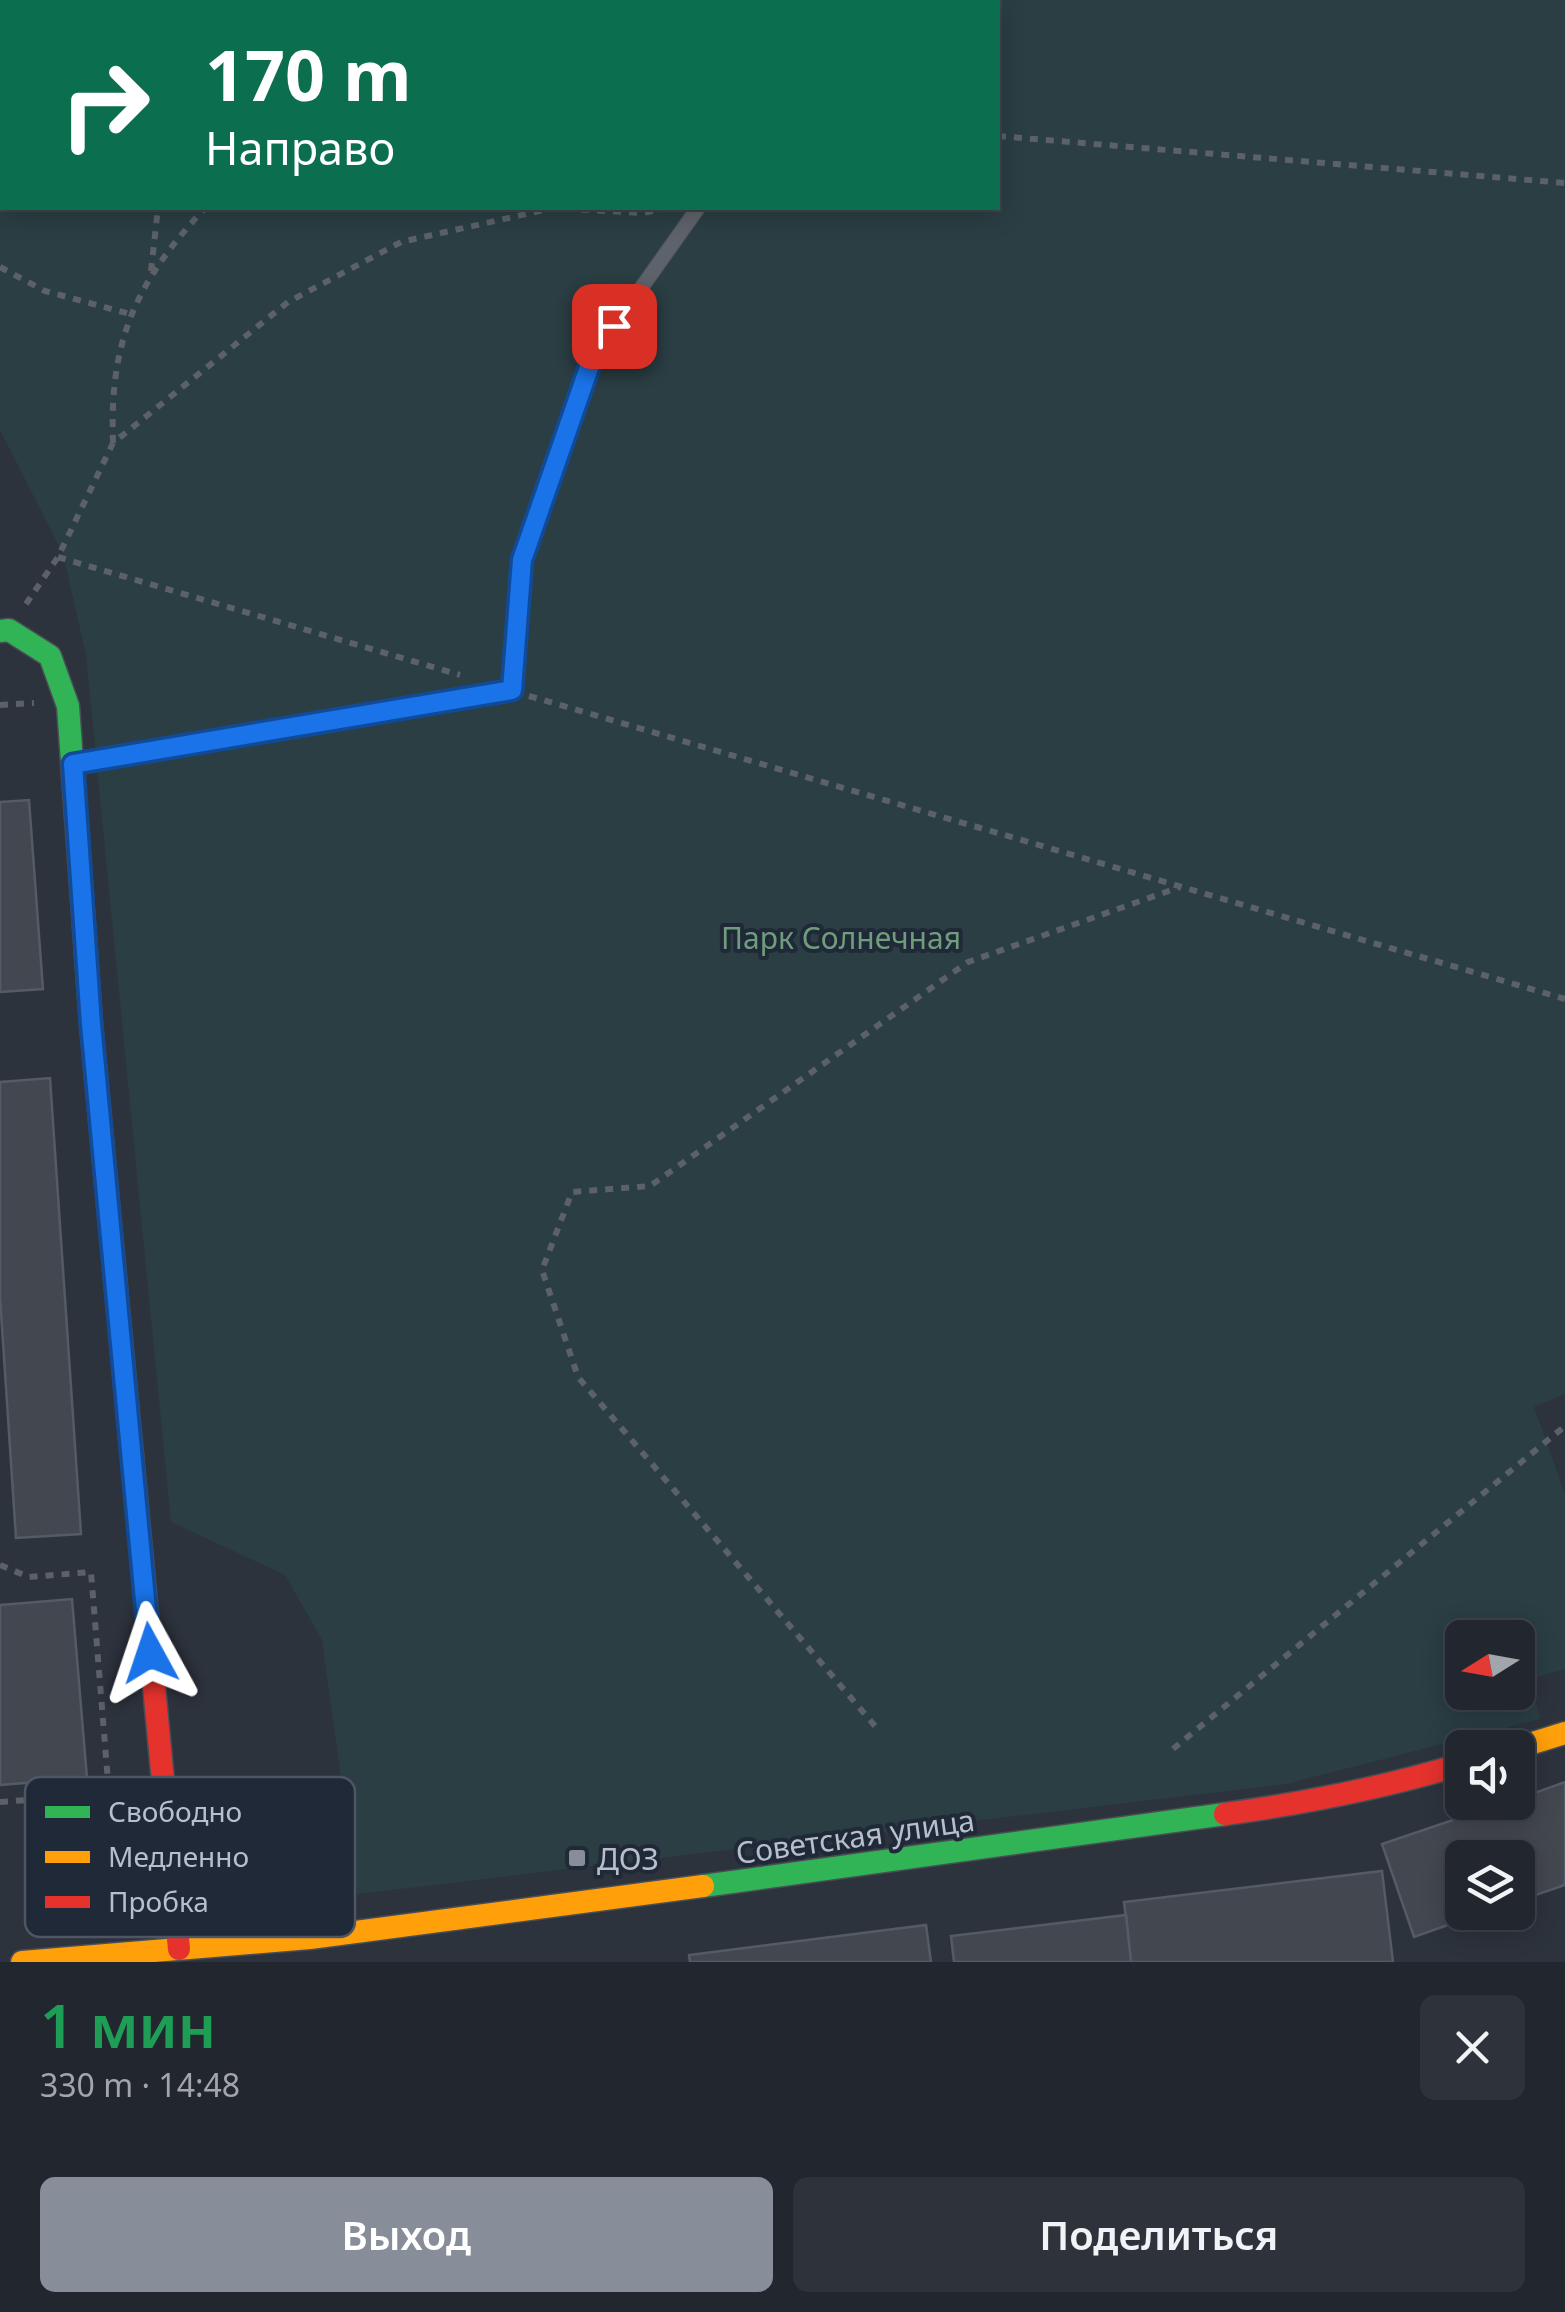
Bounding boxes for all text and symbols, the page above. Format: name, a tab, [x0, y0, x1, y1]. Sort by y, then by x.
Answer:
text: 170 m	[205, 26, 412, 122]
icon: right	[40, 40, 170, 170]
text: Направо	[205, 117, 395, 178]
pin	[572, 284, 657, 369]
icon: arrive	[587, 299, 642, 354]
park label: Парк Солнечная	[721, 917, 961, 958]
position arrow	[98, 1601, 202, 1705]
north arrow	[1445, 1620, 1535, 1710]
map controls	[1445, 1620, 1535, 1930]
button: sound	[1445, 1730, 1535, 1820]
legend	[25, 1777, 355, 1937]
text: Свободно	[108, 1792, 242, 1830]
street label: Советская улица	[733, 1799, 977, 1873]
text: Медленно	[108, 1837, 249, 1875]
place label: ДОЗ	[597, 1838, 659, 1879]
button: layers	[1445, 1840, 1535, 1930]
marker: ДОЗ	[566, 1847, 588, 1869]
text: Пробка	[108, 1882, 209, 1920]
text: 1 мин	[40, 1984, 216, 2066]
button: close	[1420, 1995, 1525, 2100]
text: 330 m · 14:48	[40, 2063, 240, 2106]
button: Выход	[40, 2177, 773, 2292]
button: Поделиться	[793, 2177, 1525, 2292]

